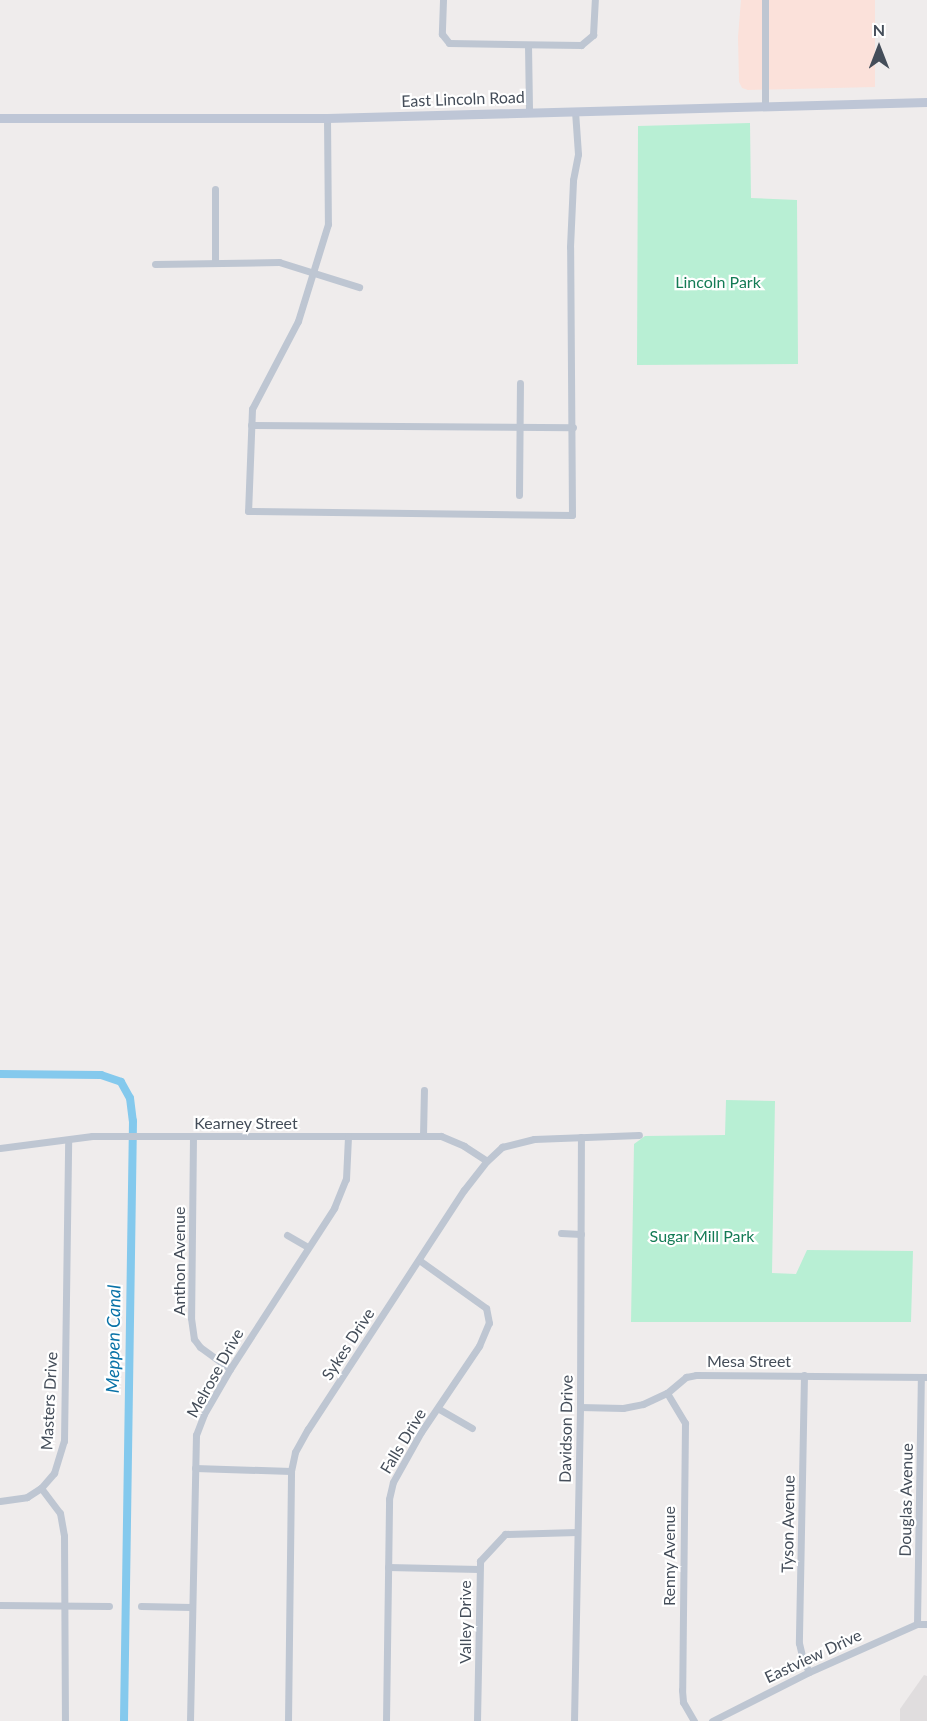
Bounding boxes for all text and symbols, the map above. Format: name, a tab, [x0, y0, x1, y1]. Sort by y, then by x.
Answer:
north arrow	[849, 18, 909, 78]
text: N	[873, 20, 885, 39]
street label: East Lincoln Road	[401, 87, 525, 111]
park label: Lincoln Park	[675, 272, 761, 292]
street label: Kearney Street	[194, 1113, 298, 1133]
street label: Anthon Avenue	[169, 1206, 189, 1316]
park label: Sugar Mill Park	[649, 1226, 755, 1246]
water label: Meppen Canal	[101, 1285, 125, 1393]
street label: Sykes Drive	[318, 1304, 378, 1384]
street label: Melrose Drive	[183, 1325, 247, 1421]
street label: Masters Drive	[37, 1351, 61, 1451]
street label: Mesa Street	[707, 1351, 791, 1371]
street label: Davidson Drive	[555, 1375, 577, 1483]
street label: Falls Drive	[376, 1405, 430, 1477]
street label: Douglas Avenue	[895, 1443, 917, 1557]
street label: Tyson Avenue	[778, 1475, 798, 1573]
street label: Renny Avenue	[659, 1506, 679, 1606]
street label: Valley Drive	[455, 1580, 475, 1664]
street label: Eastview Drive	[761, 1625, 865, 1687]

